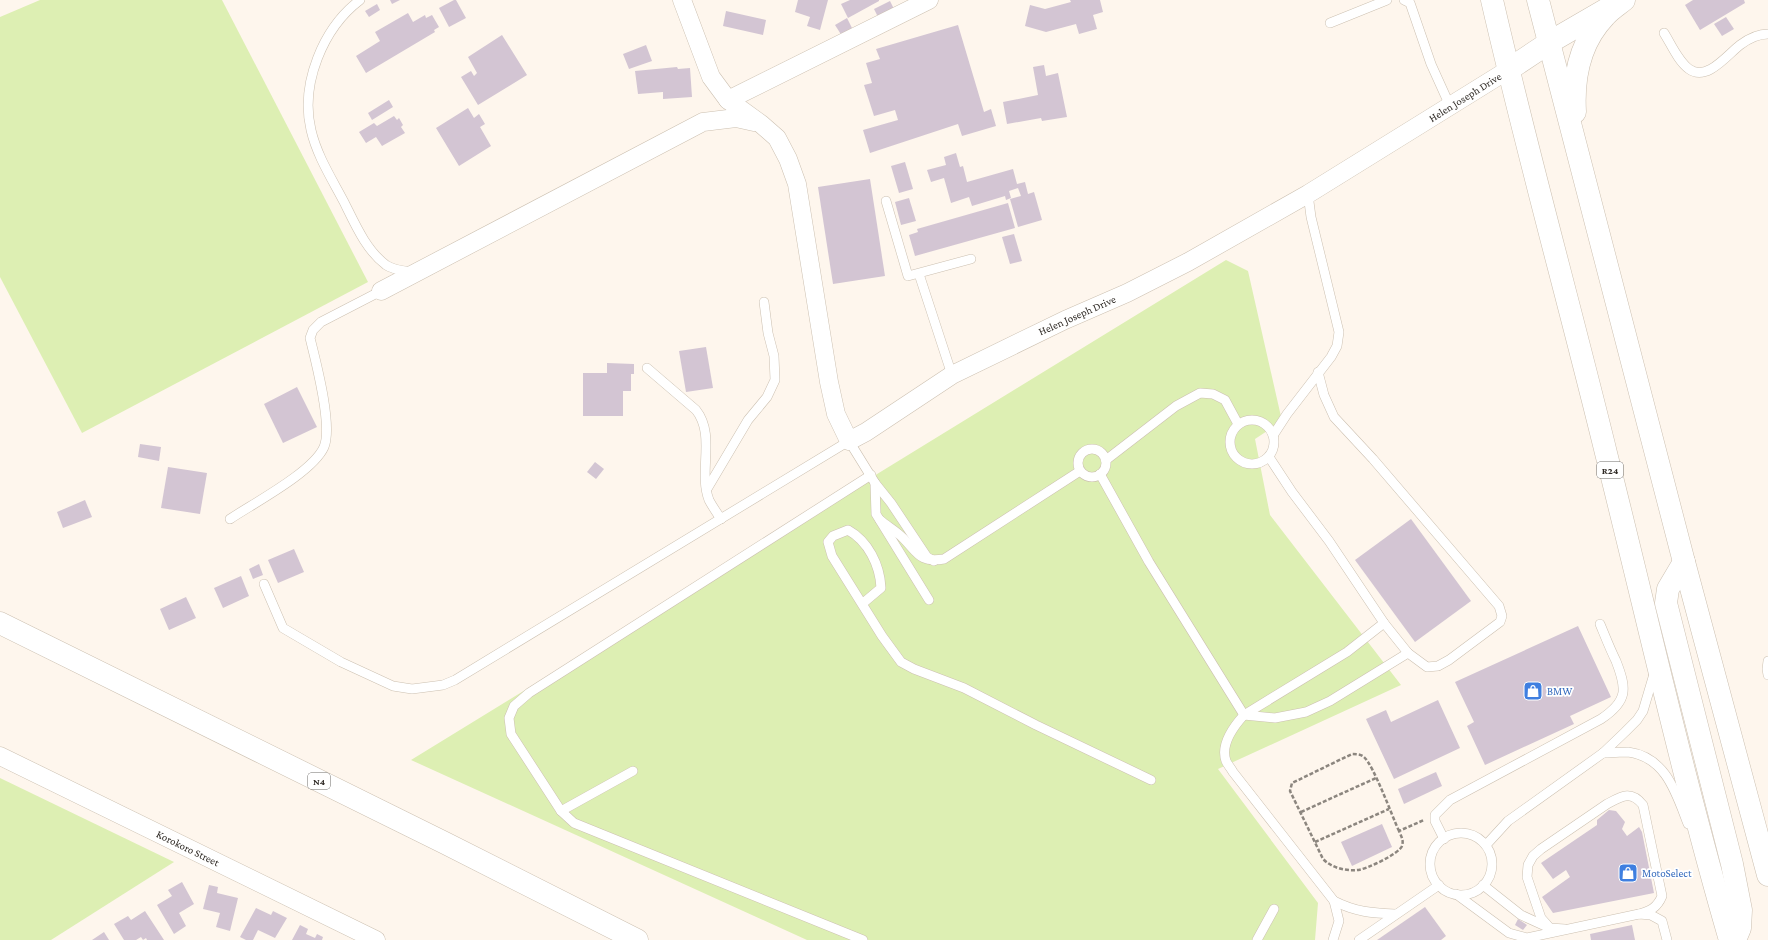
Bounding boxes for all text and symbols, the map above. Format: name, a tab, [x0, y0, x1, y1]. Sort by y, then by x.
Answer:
street label: Helen Joseph Drive	[1427, 70, 1504, 125]
street label: Helen Joseph Drive	[1037, 293, 1118, 338]
road number: R24	[1597, 462, 1623, 478]
shop icon: BMW	[1522, 680, 1544, 702]
place label: BMW	[1547, 685, 1573, 697]
road number: N4	[308, 773, 330, 789]
street label: Korokoro Street	[155, 828, 222, 869]
shop icon: MotoSelect	[1617, 862, 1639, 884]
place label: MotoSelect	[1642, 867, 1692, 879]

